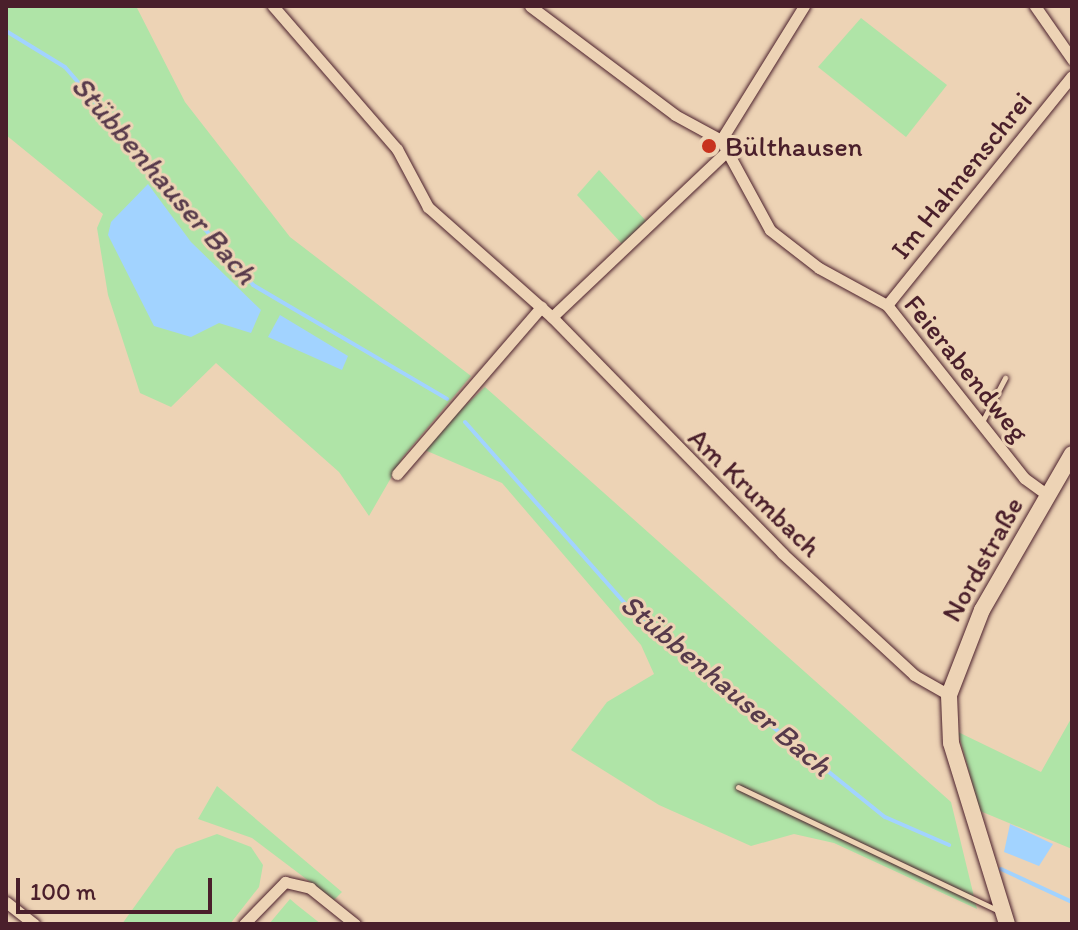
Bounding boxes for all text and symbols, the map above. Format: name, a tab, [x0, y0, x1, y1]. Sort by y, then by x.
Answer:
water label: Stübbenhauser Bach	[64, 68, 264, 292]
street label: Im Hahnenschrei	[883, 85, 1039, 265]
place label: Bülthausen	[725, 129, 863, 163]
marker: Bülthausen	[700, 137, 718, 155]
street label: Feierabendweg	[898, 288, 1036, 448]
street label: Am Krumbach	[682, 421, 828, 563]
street label: Nordstraße	[934, 491, 1030, 627]
water label: Stübbenhauser Bach	[613, 586, 839, 784]
scale bar	[20, 862, 216, 912]
text: 100 m	[30, 877, 96, 906]

